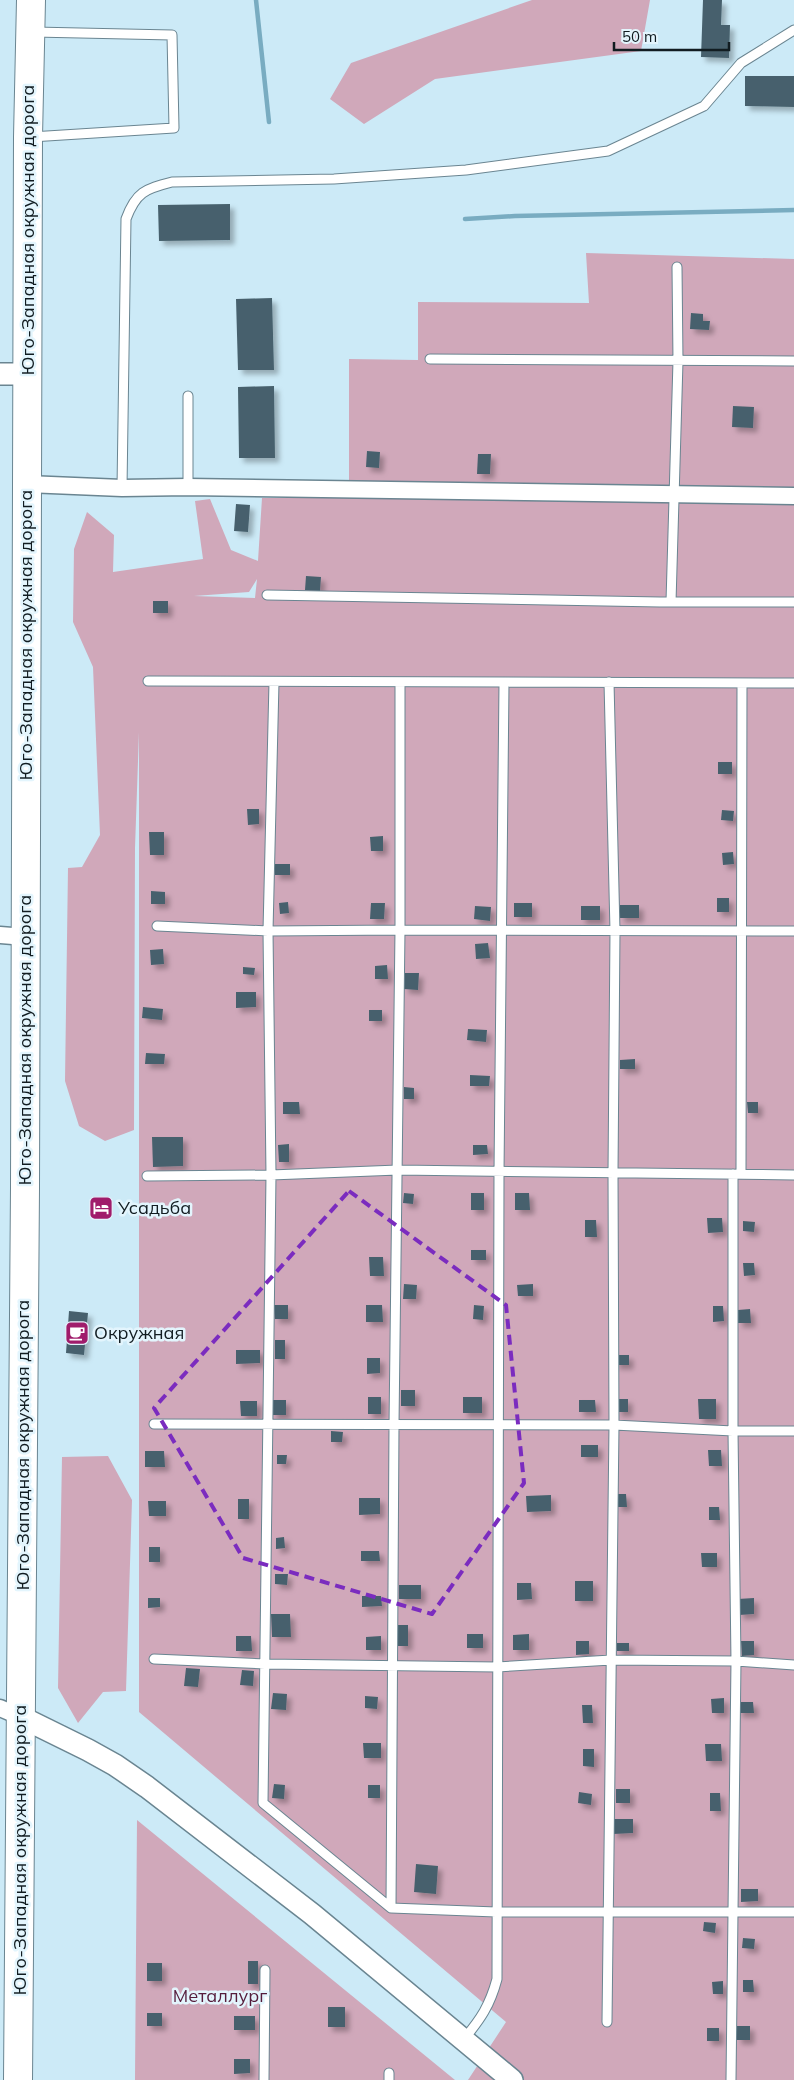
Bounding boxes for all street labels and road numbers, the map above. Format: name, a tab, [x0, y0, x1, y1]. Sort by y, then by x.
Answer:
street label: Юго-Западная окружная дорога	[16, 85, 39, 375]
street label: Юго-Западная окружная дорога	[14, 490, 37, 780]
street label: Юго-Западная окружная дорога	[13, 895, 36, 1185]
street label: Юго-Западная окружная дорога	[11, 1300, 34, 1590]
street label: Юго-Западная окружная дорога	[8, 1705, 31, 1995]

